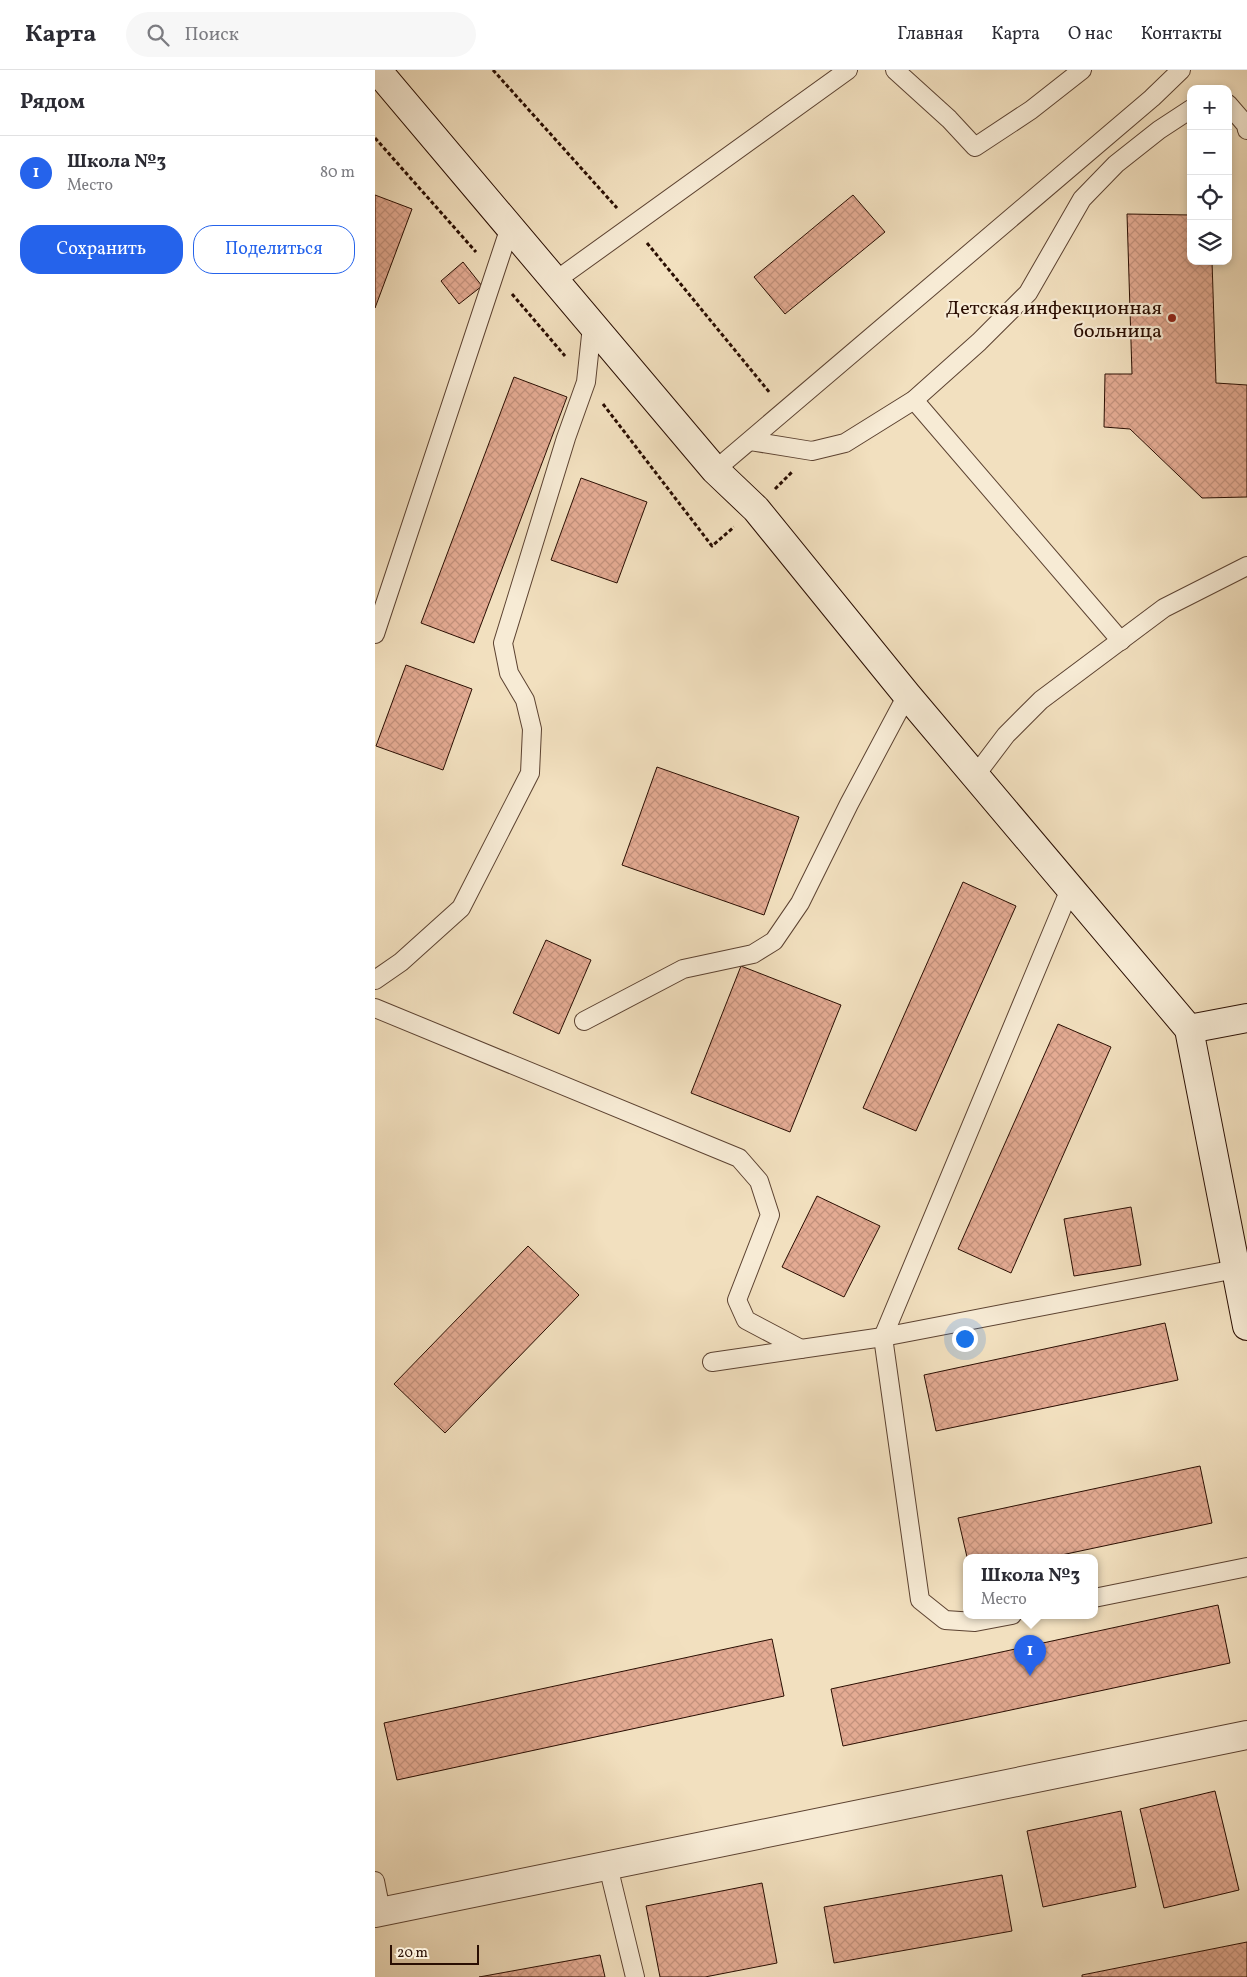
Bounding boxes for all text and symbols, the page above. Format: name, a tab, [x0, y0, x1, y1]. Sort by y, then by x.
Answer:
search box	[126, 12, 476, 57]
text: Карта	[25, 18, 96, 52]
icon: search	[144, 21, 172, 49]
text: Поиск	[184, 22, 239, 48]
text: Главная	[897, 22, 963, 47]
text: Карта	[991, 22, 1040, 47]
text: О нас	[1068, 22, 1113, 47]
text: Контакты	[1141, 22, 1222, 47]
map controls	[1187, 85, 1232, 265]
button: +	[1187, 85, 1232, 130]
text: Рядом	[20, 88, 85, 117]
button: −	[1187, 130, 1232, 175]
text: Школа №3	[67, 149, 166, 175]
text: 1	[33, 162, 39, 184]
text: 80 m	[320, 162, 355, 184]
text: Место	[67, 175, 113, 197]
button: locate	[1187, 175, 1232, 220]
button: layers	[1187, 220, 1232, 265]
button: Сохранить	[20, 225, 183, 274]
button: Поделиться	[193, 225, 355, 274]
place label: Детская инфекционная больница	[946, 295, 1162, 346]
marker: Детская инфекционная больница	[1166, 312, 1178, 324]
your location	[952, 1326, 978, 1352]
popup	[963, 1554, 1098, 1619]
text: Школа №3	[981, 1563, 1080, 1589]
text: Место	[981, 1589, 1027, 1611]
pin: 1	[1014, 1635, 1046, 1676]
scale bar	[390, 1942, 479, 1965]
text: 20 m	[397, 1944, 428, 1963]

